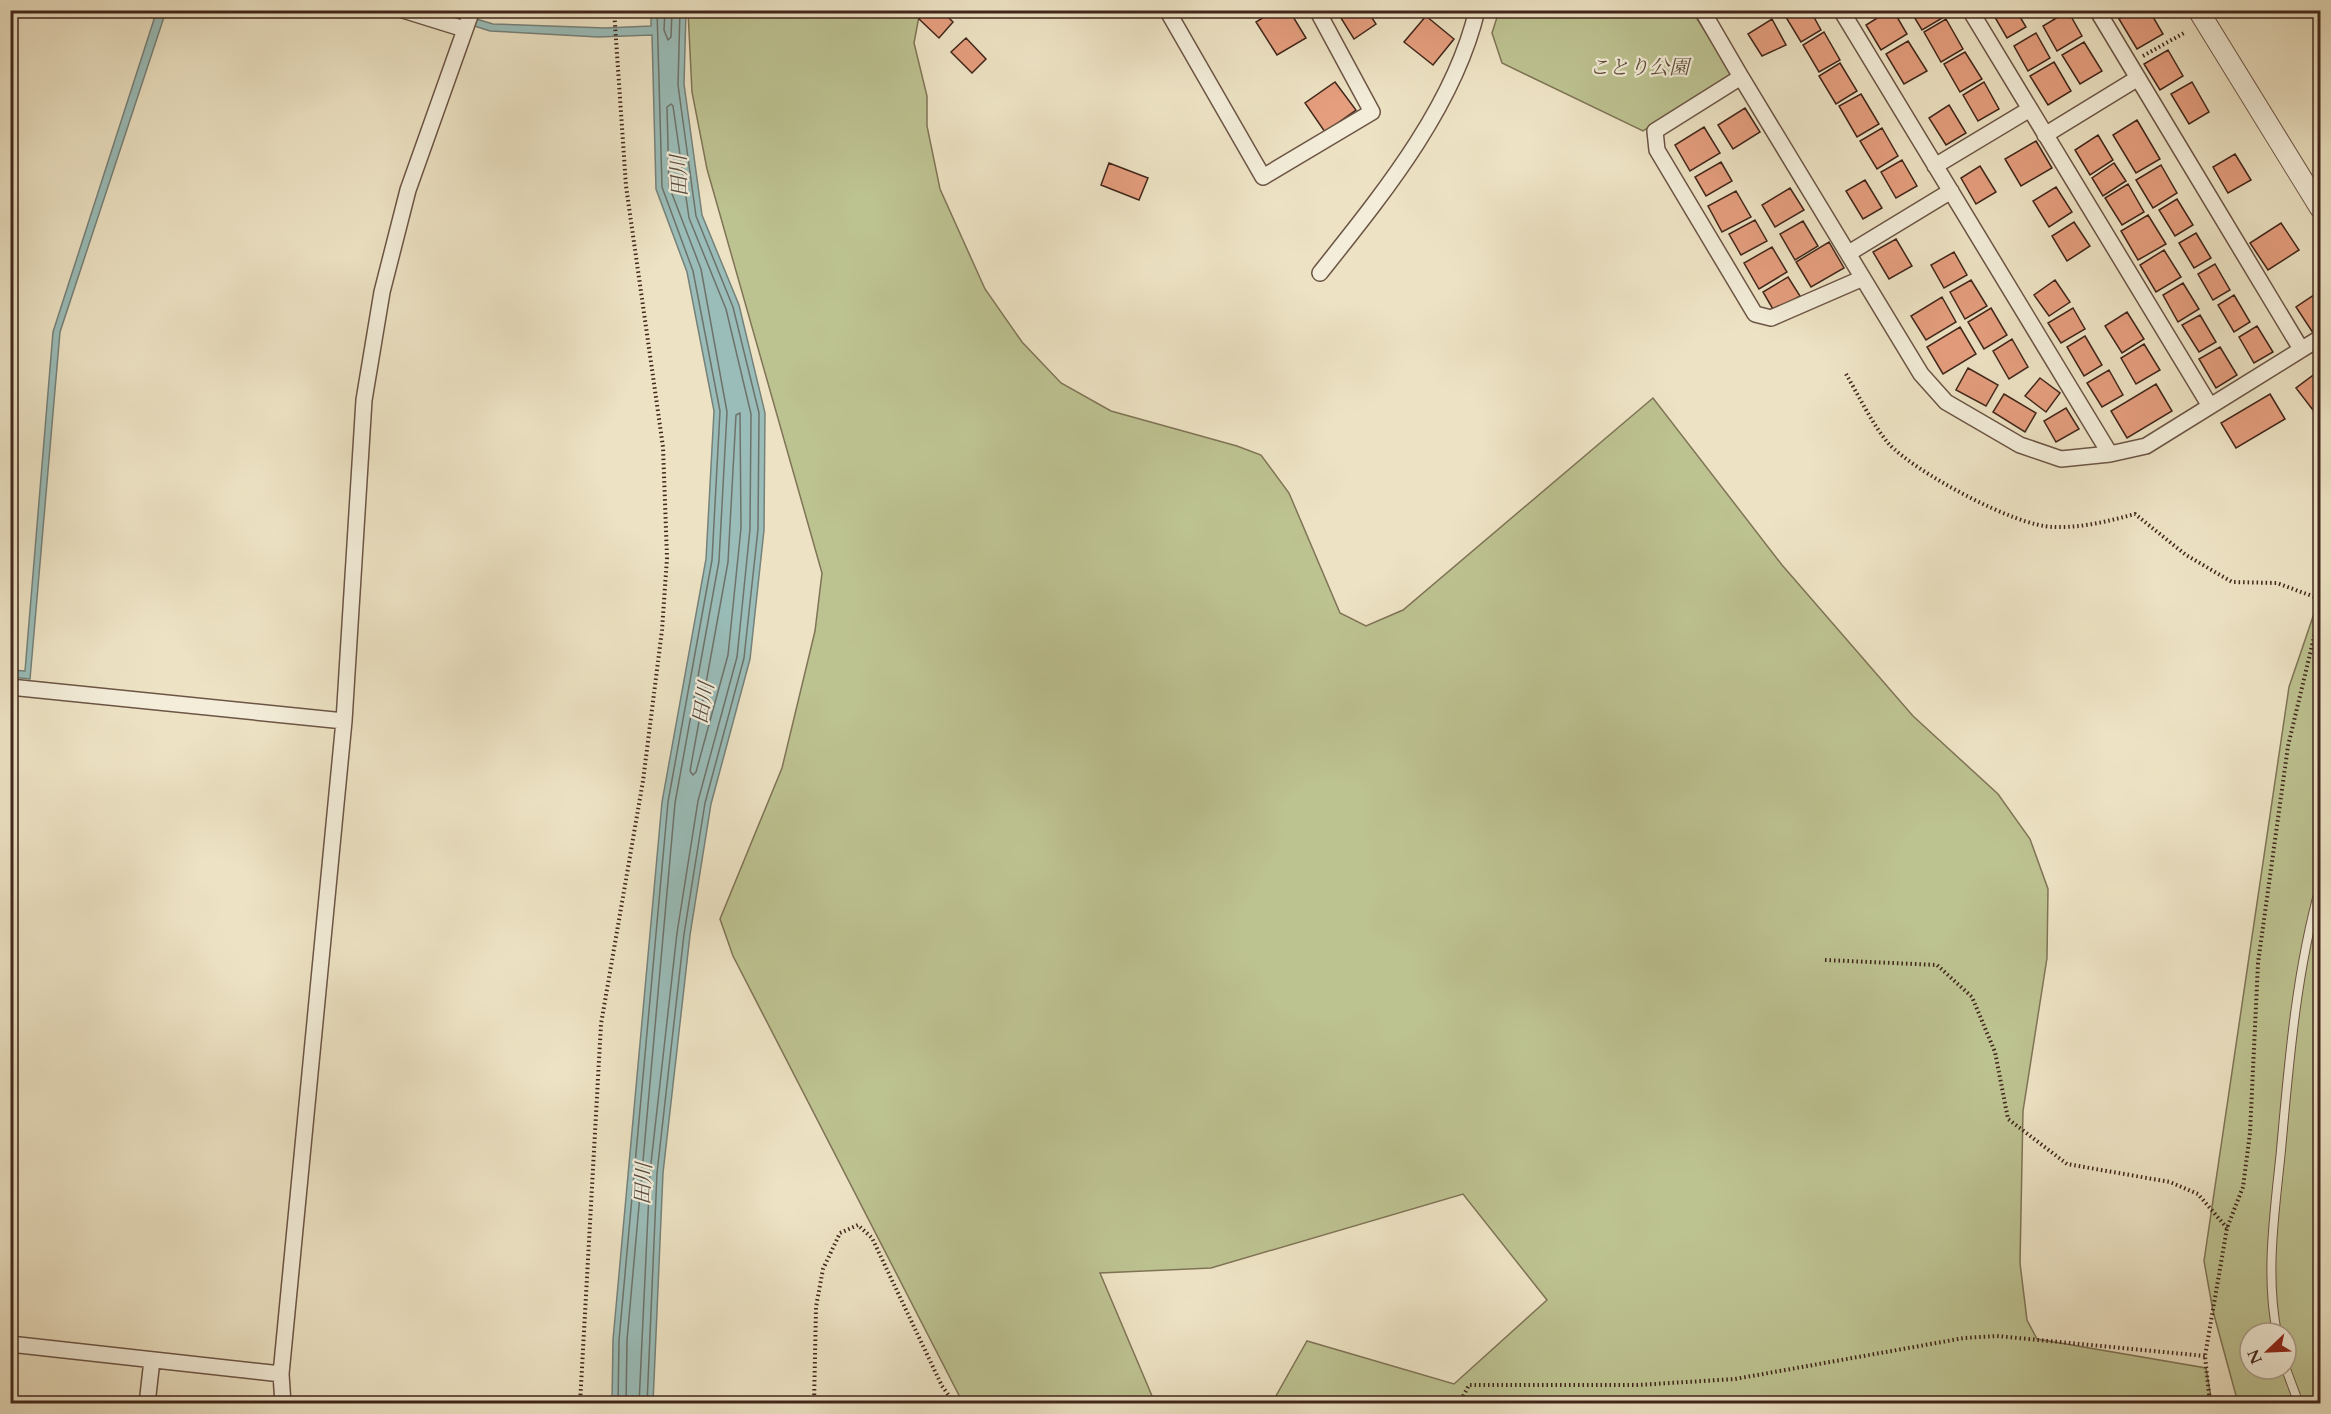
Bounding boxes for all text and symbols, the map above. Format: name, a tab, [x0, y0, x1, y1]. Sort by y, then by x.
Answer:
park label: ことり公園	[1589, 54, 1692, 81]
water label: 田川	[664, 152, 695, 197]
water label: 田川	[686, 678, 722, 726]
water label: 田川	[628, 1160, 659, 1206]
north arrow	[2238, 1321, 2298, 1381]
text: N	[2242, 1346, 2268, 1367]

